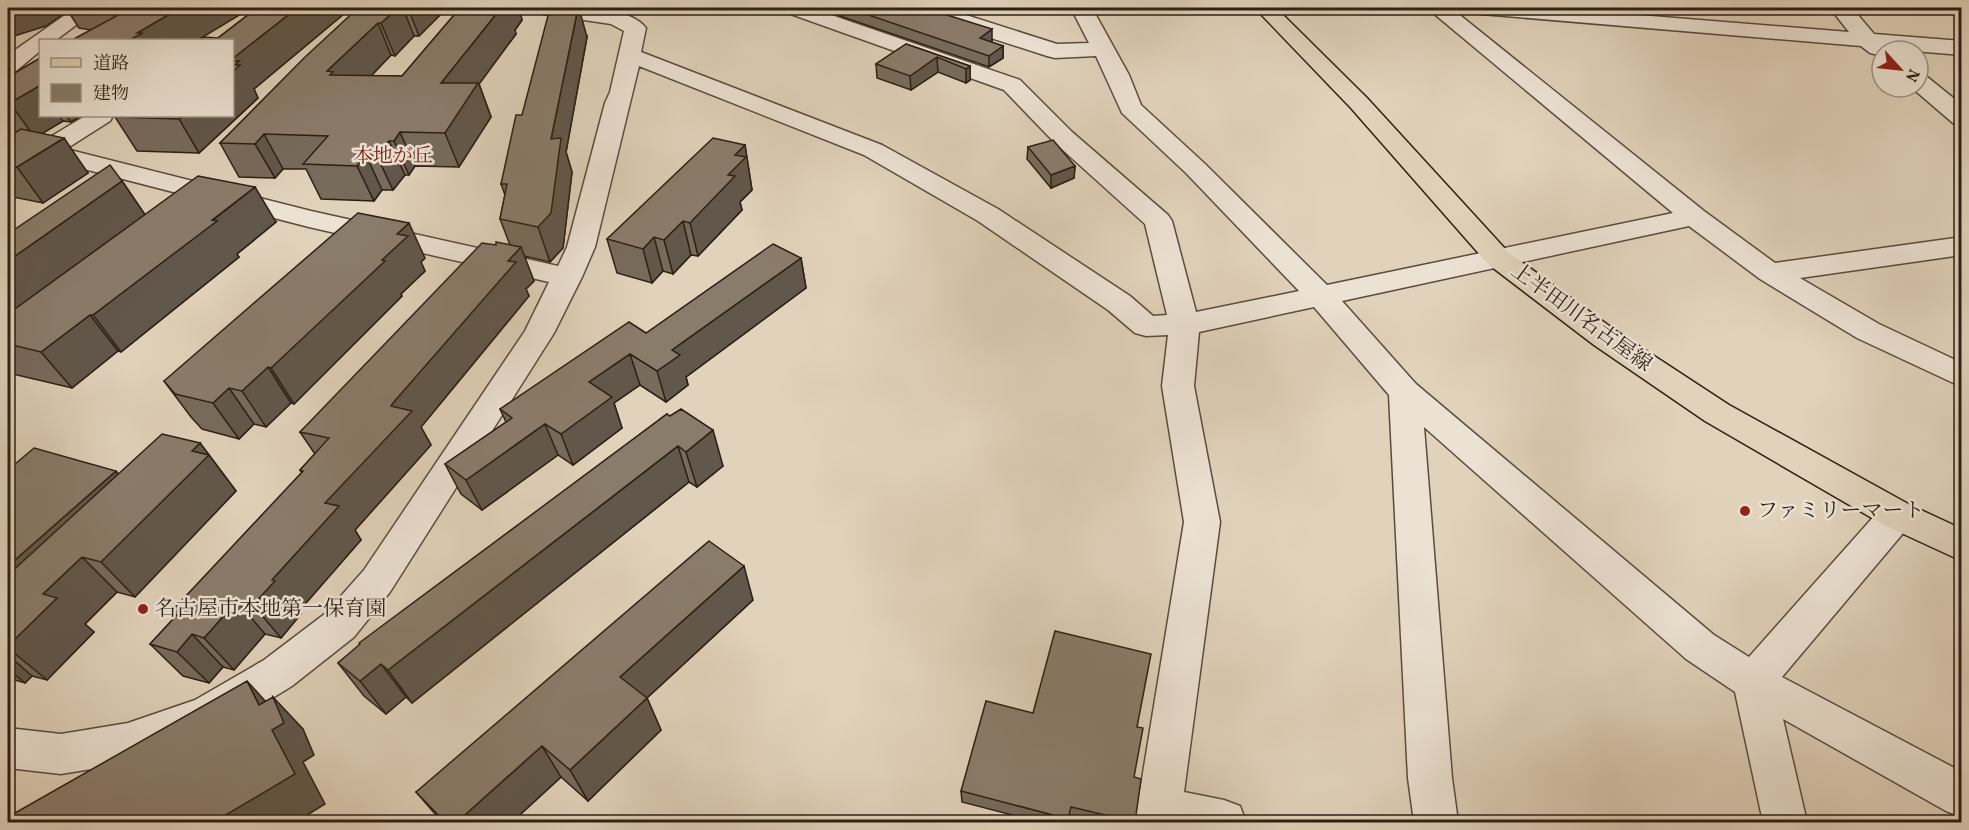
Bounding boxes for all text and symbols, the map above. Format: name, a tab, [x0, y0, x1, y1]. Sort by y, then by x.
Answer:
legend	[39, 39, 234, 117]
north arrow	[1870, 39, 1930, 99]
text: 道路	[93, 52, 129, 77]
text: N	[1899, 65, 1924, 85]
text: 建物	[93, 82, 129, 107]
district label: 本地が丘	[353, 143, 433, 171]
street label: 上半田川名古屋線	[1505, 257, 1657, 379]
place label: ファミリーマート	[1757, 497, 1925, 526]
marker: ファミリーマート	[1738, 504, 1752, 518]
place label: 名古屋市本地第一保育園	[155, 595, 386, 624]
marker: 名古屋市本地第一保育園	[136, 602, 150, 616]

